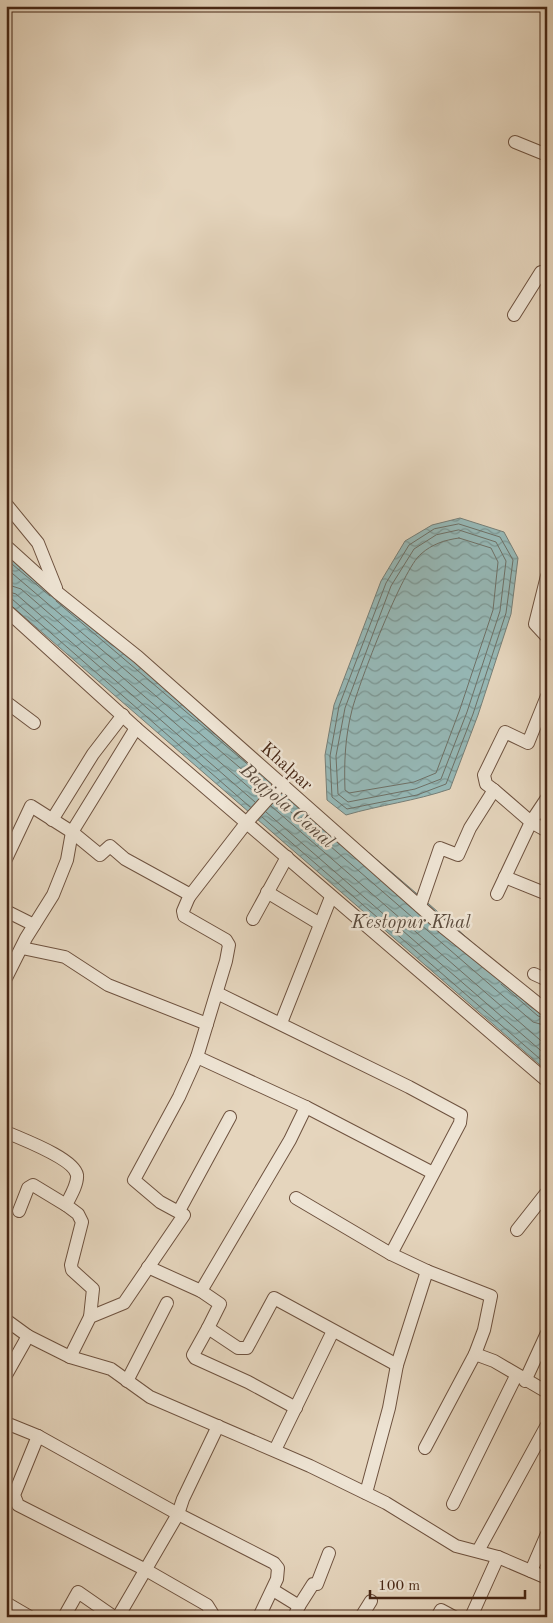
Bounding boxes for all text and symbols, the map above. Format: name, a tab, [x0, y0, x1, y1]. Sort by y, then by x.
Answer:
street label: Khalpar	[257, 739, 316, 795]
water label: Bagjola Canal	[235, 760, 337, 853]
water label: Kestopur Khal	[350, 914, 471, 933]
scale bar	[370, 1568, 526, 1600]
text: 100 m	[378, 1579, 420, 1594]

